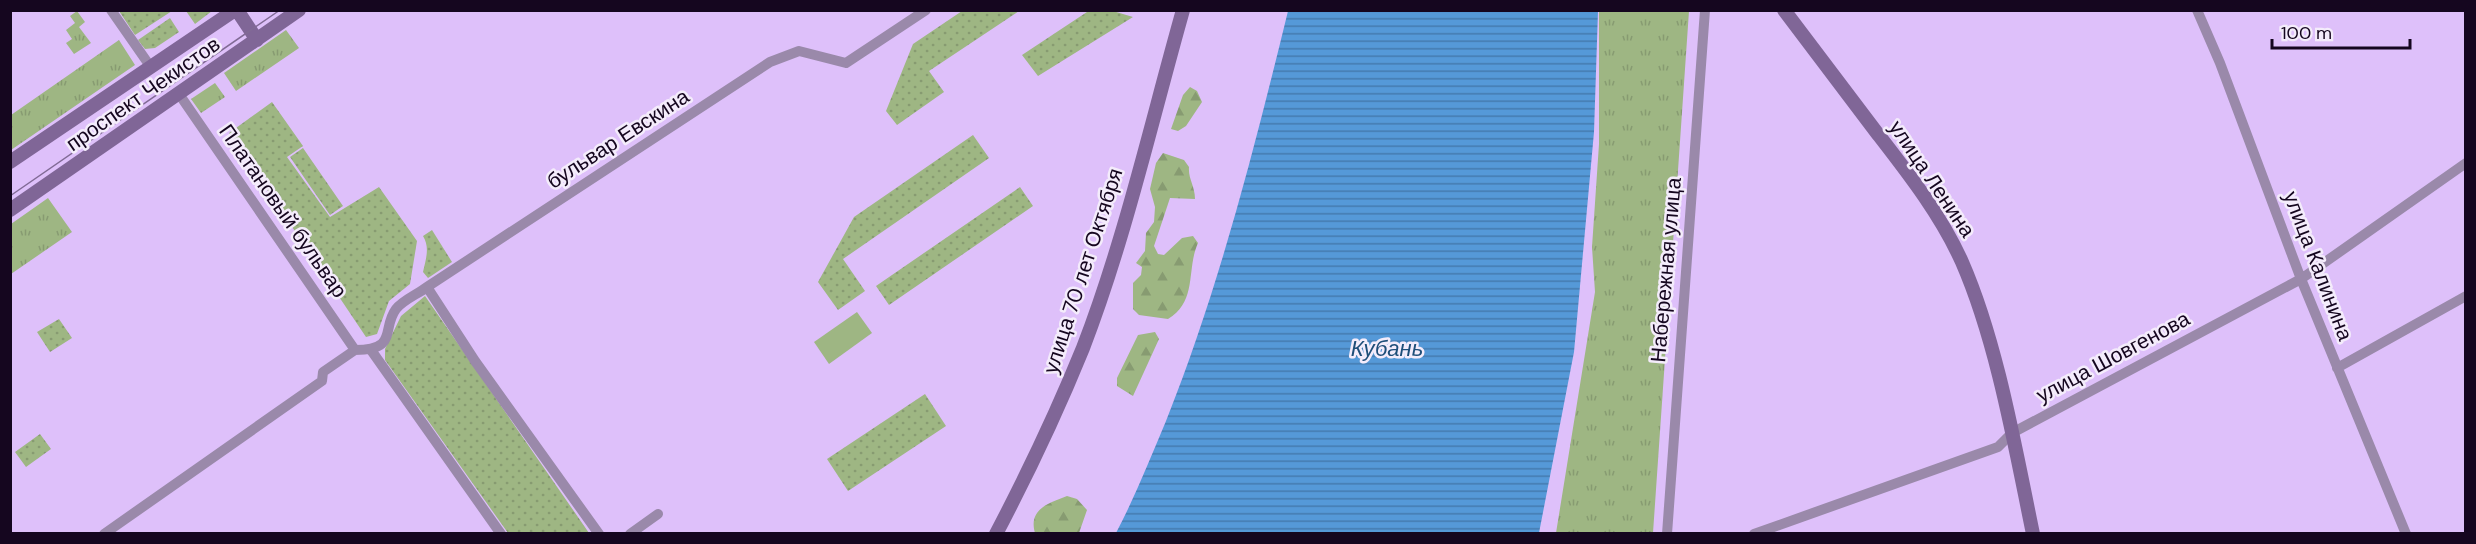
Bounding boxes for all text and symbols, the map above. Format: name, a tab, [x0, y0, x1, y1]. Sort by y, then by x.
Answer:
scale bar	[2272, 12, 2410, 50]
text: 100 m	[2281, 21, 2332, 45]
street label: проспект Чекистов	[60, 30, 226, 158]
street label: бульвар Евскина	[541, 82, 695, 195]
street label: улица Ленина	[1883, 115, 1982, 243]
street label: Платановый бульвар	[213, 119, 353, 303]
street label: улица 70 лет Октября	[1037, 165, 1129, 377]
street label: Набережная улица	[1644, 176, 1688, 364]
street label: улица Калинина	[2277, 187, 2359, 345]
street label: улица Шовгенова	[2031, 305, 2195, 409]
water label: Кубань	[1351, 334, 1423, 363]

